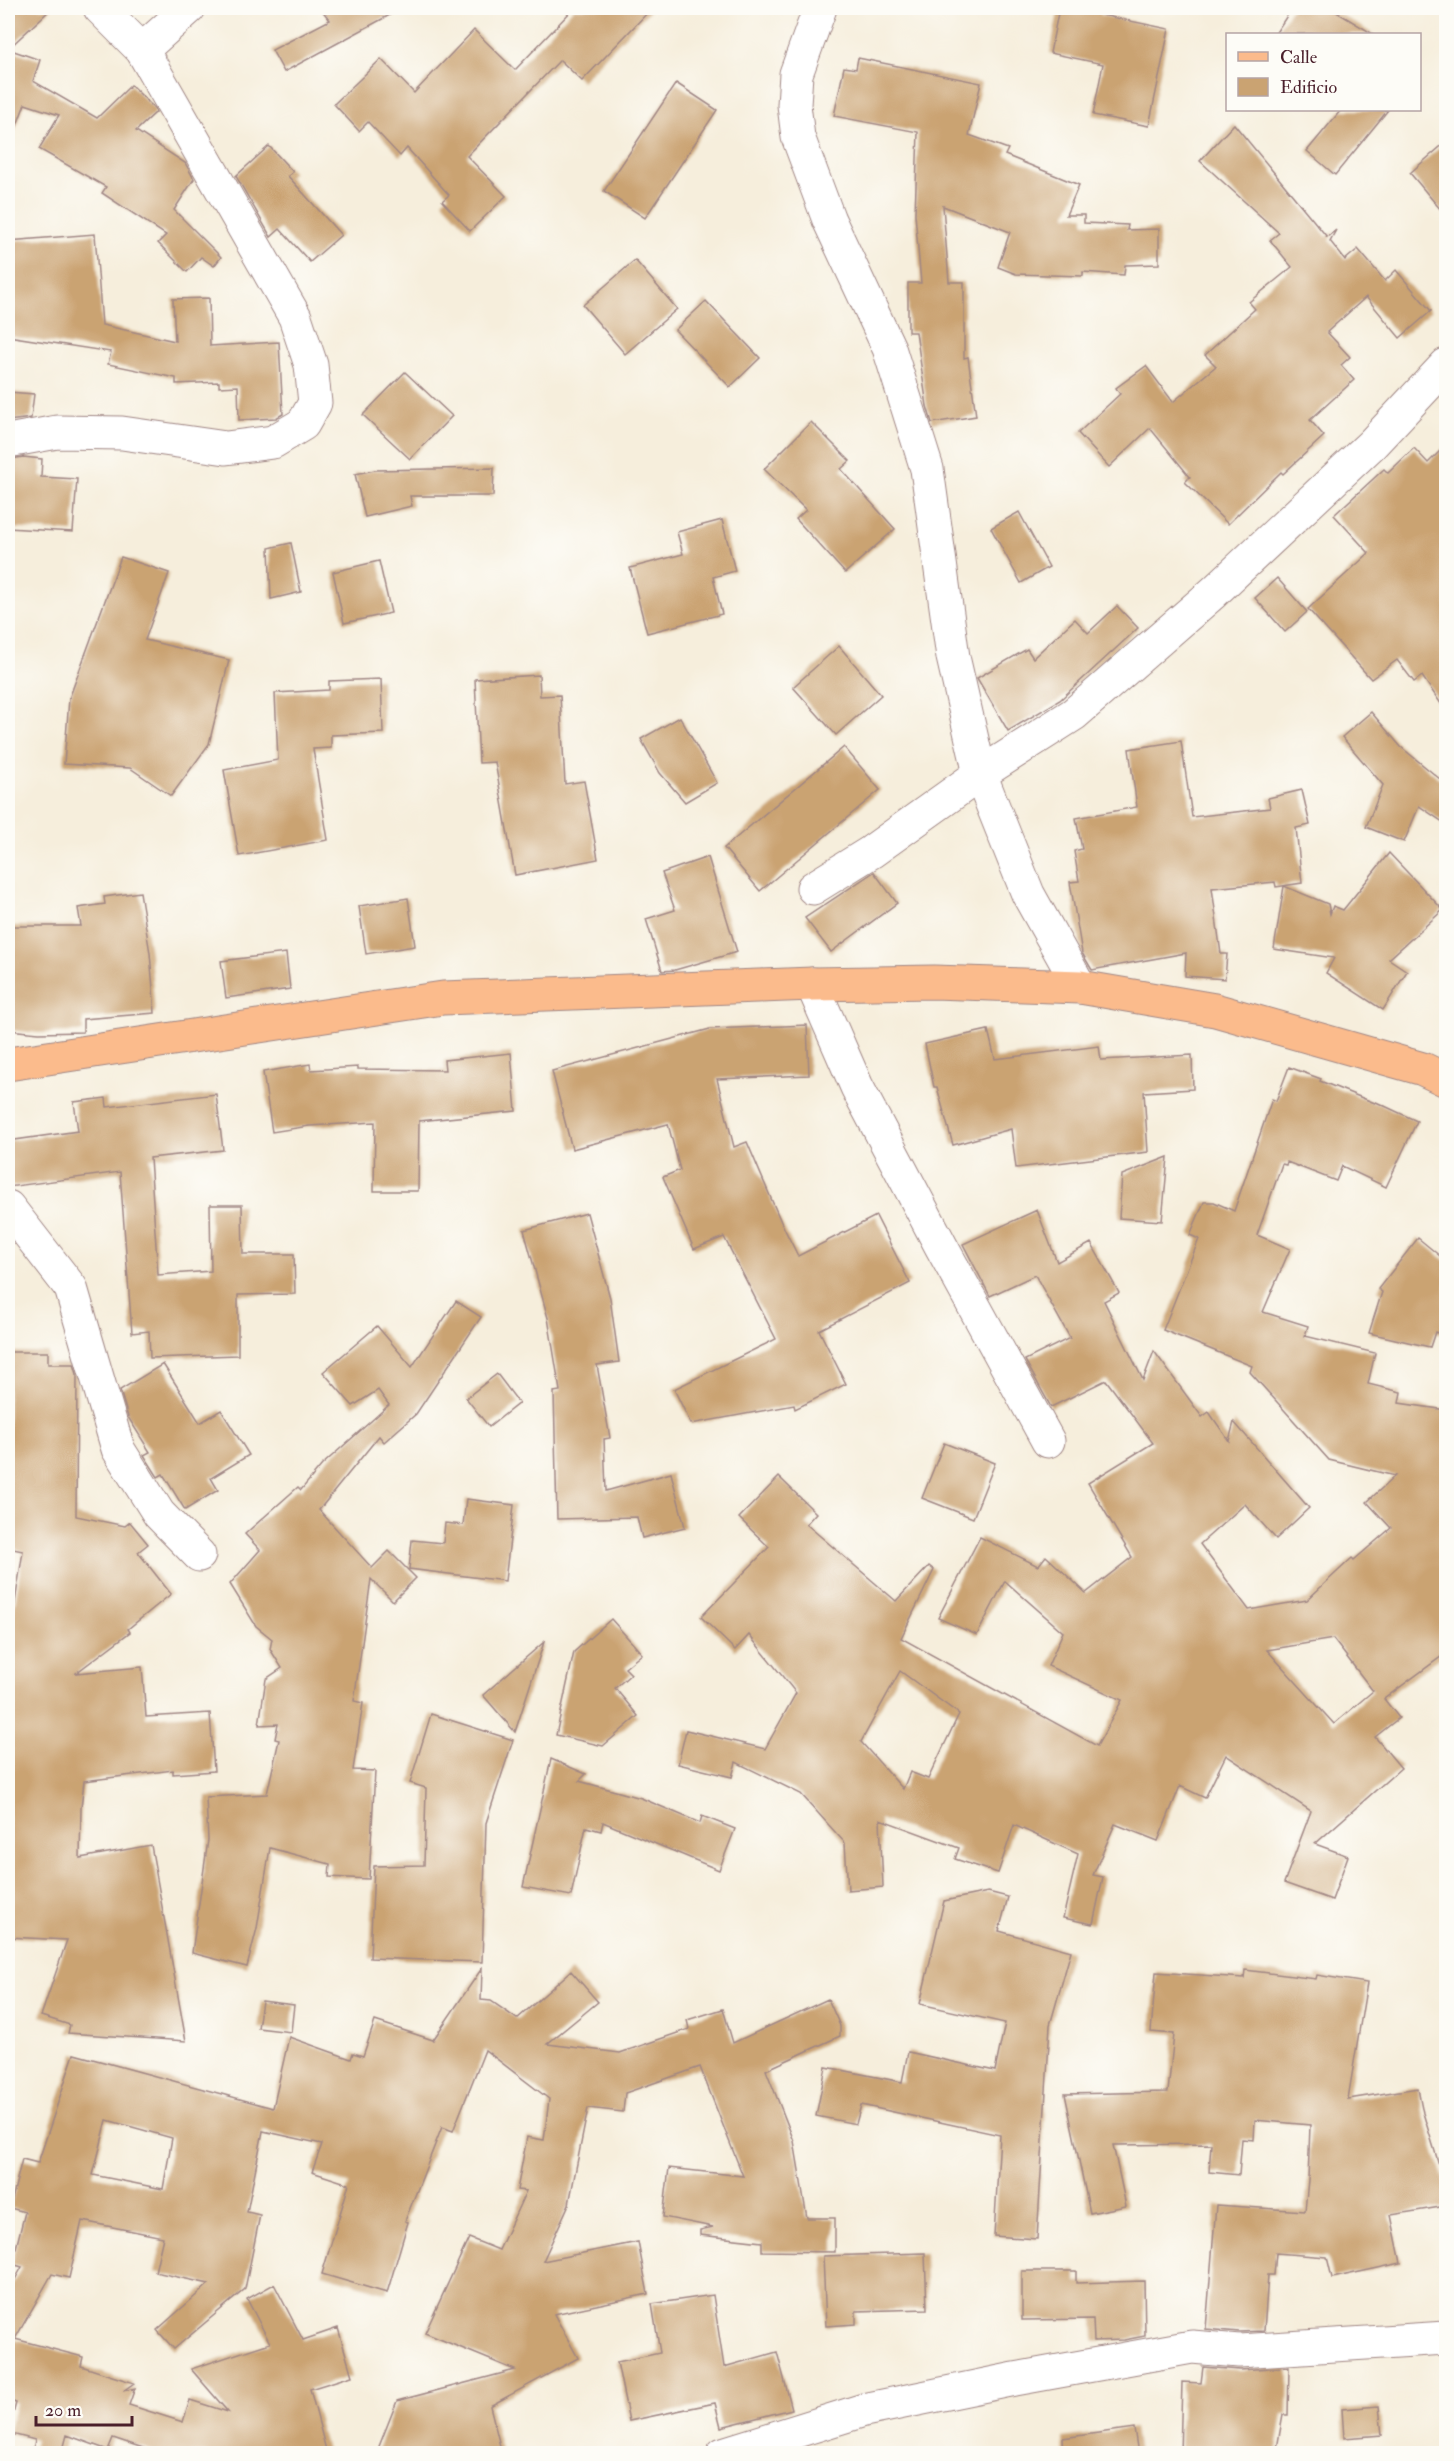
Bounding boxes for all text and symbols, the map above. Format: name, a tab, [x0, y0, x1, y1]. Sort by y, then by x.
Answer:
legend	[1226, 33, 1421, 111]
text: Calle	[1280, 46, 1318, 69]
text: Edificio	[1280, 76, 1337, 99]
scale bar	[36, 2389, 132, 2427]
text: 20 m	[45, 2399, 81, 2422]

